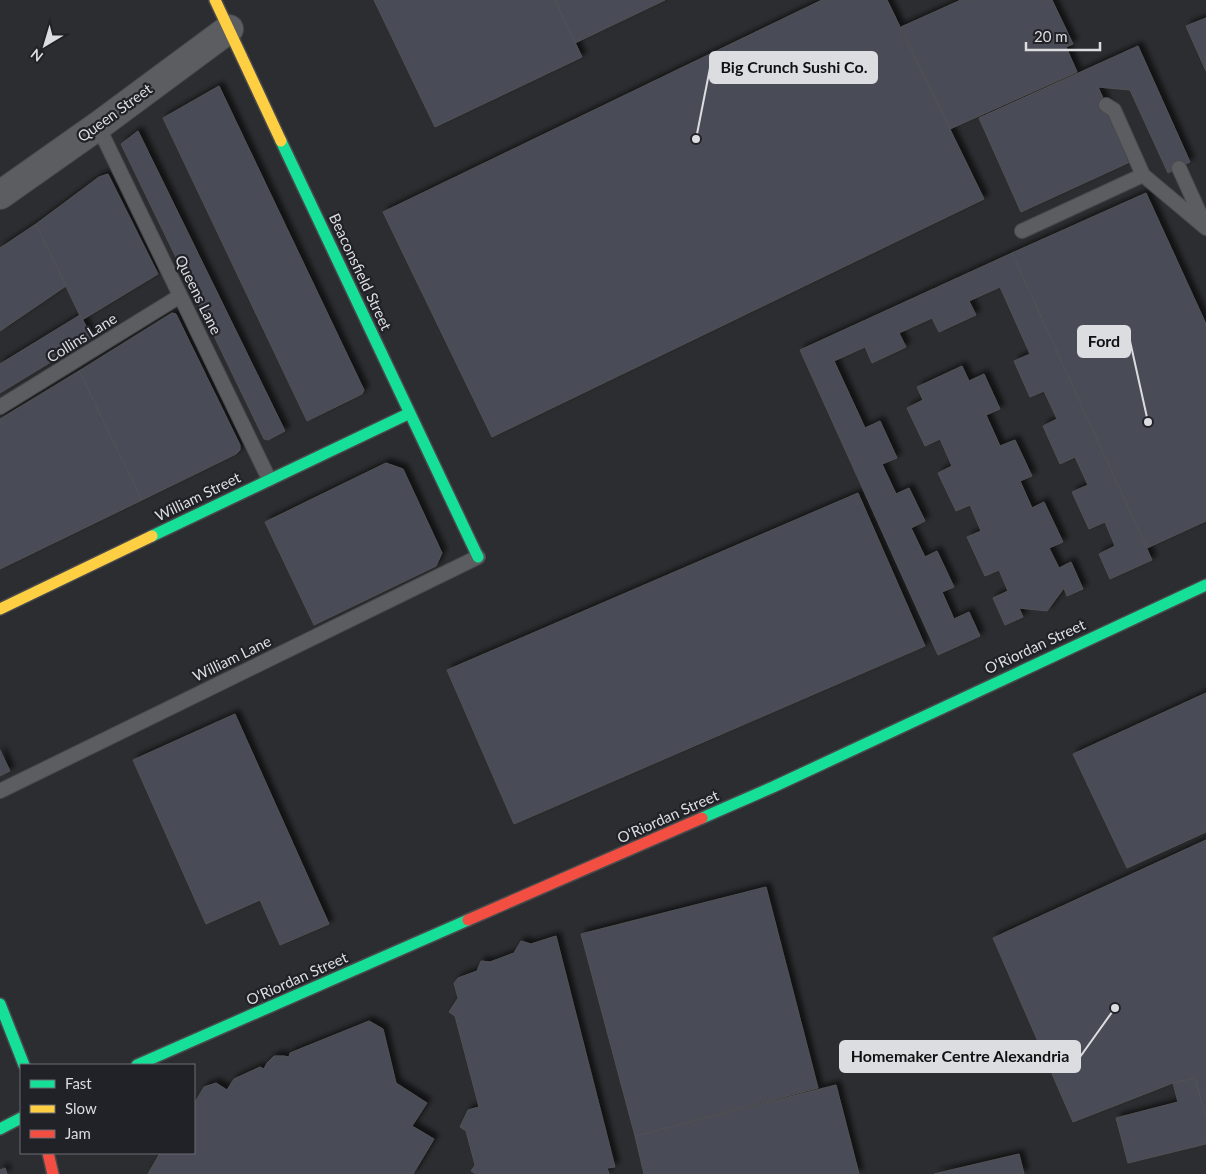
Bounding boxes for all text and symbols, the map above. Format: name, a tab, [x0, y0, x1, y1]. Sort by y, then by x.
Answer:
north arrow	[20, 20, 70, 70]
scale bar	[1026, 20, 1100, 52]
text: 20 m	[1034, 27, 1068, 45]
text: N	[27, 46, 46, 66]
callout: Big Crunch Sushi Co.	[710, 52, 877, 83]
text: Big Crunch Sushi Co.	[720, 57, 868, 76]
street label: Queen Street	[74, 79, 156, 145]
street label: Beaconsfield Street	[326, 210, 396, 334]
street label: Queens Lane	[172, 252, 226, 337]
street label: Collins Lane	[43, 308, 120, 366]
callout: Ford	[1078, 326, 1130, 357]
text: Ford	[1088, 331, 1120, 350]
street label: William Street	[152, 467, 244, 525]
street label: O'Riordan Street	[981, 615, 1088, 677]
street label: William Lane	[189, 631, 274, 685]
street label: O'Riordan Street	[614, 785, 722, 847]
street label: O'Riordan Street	[243, 947, 351, 1009]
callout: Homemaker Centre Alexandria	[840, 1041, 1080, 1072]
text: Homemaker Centre Alexandria	[851, 1046, 1069, 1065]
legend	[20, 1064, 195, 1154]
text: Fast	[65, 1074, 92, 1092]
text: Slow	[65, 1099, 97, 1117]
text: Jam	[65, 1124, 91, 1142]

